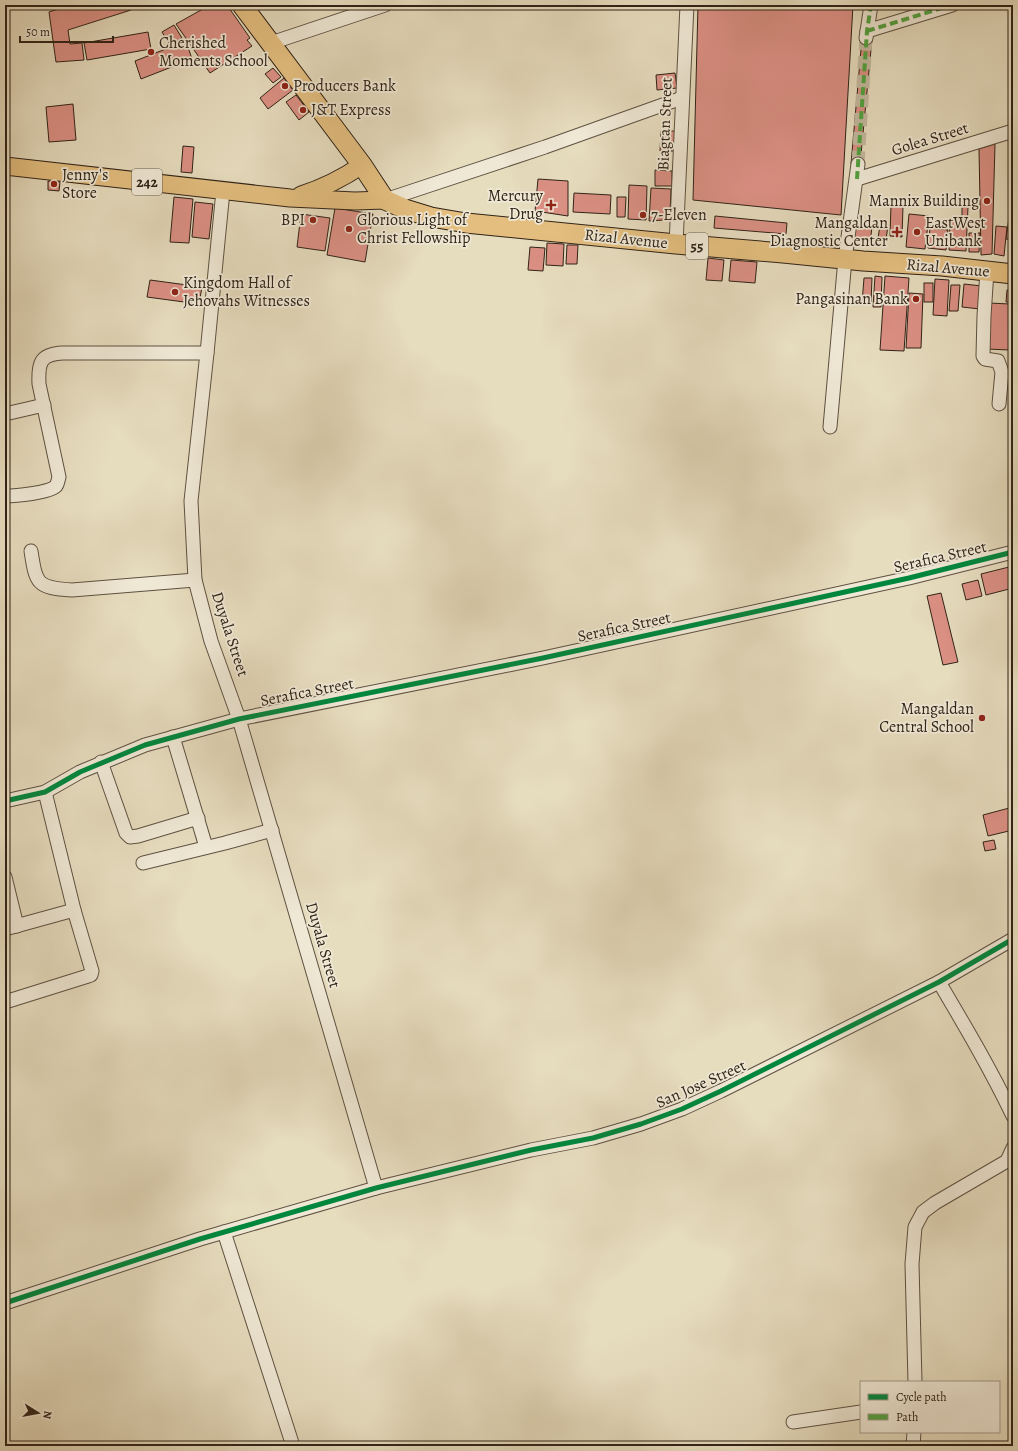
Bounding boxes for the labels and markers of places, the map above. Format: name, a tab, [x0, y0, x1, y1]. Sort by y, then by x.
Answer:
place label: Cherished Moments School	[159, 32, 268, 72]
marker: Cherished Moments School	[146, 47, 156, 57]
place label: Producers Bank	[293, 75, 396, 97]
marker: Producers Bank	[280, 81, 290, 91]
place label: J&T Express	[311, 99, 391, 121]
marker: J&T Express	[298, 105, 308, 115]
place label: Jenny's Store	[62, 164, 108, 204]
marker: Jenny's Store	[49, 179, 59, 189]
place label: Mercury Drug	[488, 185, 544, 225]
place label: Mannix Building	[869, 190, 979, 212]
marker: Mannix Building	[982, 196, 992, 206]
marker: Mercury Drug	[546, 200, 556, 210]
place label: 7-Eleven	[651, 204, 707, 226]
place label: BPI	[281, 209, 305, 231]
place label: Glorious Light of Christ Fellowship	[357, 209, 470, 249]
marker: 7-Eleven	[638, 210, 648, 220]
place label: Mangaldan Diagnostic Center	[770, 212, 888, 252]
place label: EastWest Unibank	[925, 212, 986, 252]
marker: BPI	[308, 215, 318, 225]
marker: Glorious Light of Christ Fellowship	[344, 224, 354, 234]
marker: Mangaldan Diagnostic Center	[891, 226, 903, 238]
marker: EastWest Unibank	[912, 227, 922, 237]
place label: Kingdom Hall of Jehovahs Witnesses	[183, 272, 310, 312]
marker: Kingdom Hall of Jehovahs Witnesses	[170, 287, 180, 297]
place label: Pangasinan Bank	[795, 288, 908, 310]
marker: Pangasinan Bank	[911, 294, 921, 304]
place label: Mangaldan Central School	[879, 698, 974, 738]
marker: Mangaldan Central School	[977, 713, 987, 723]

